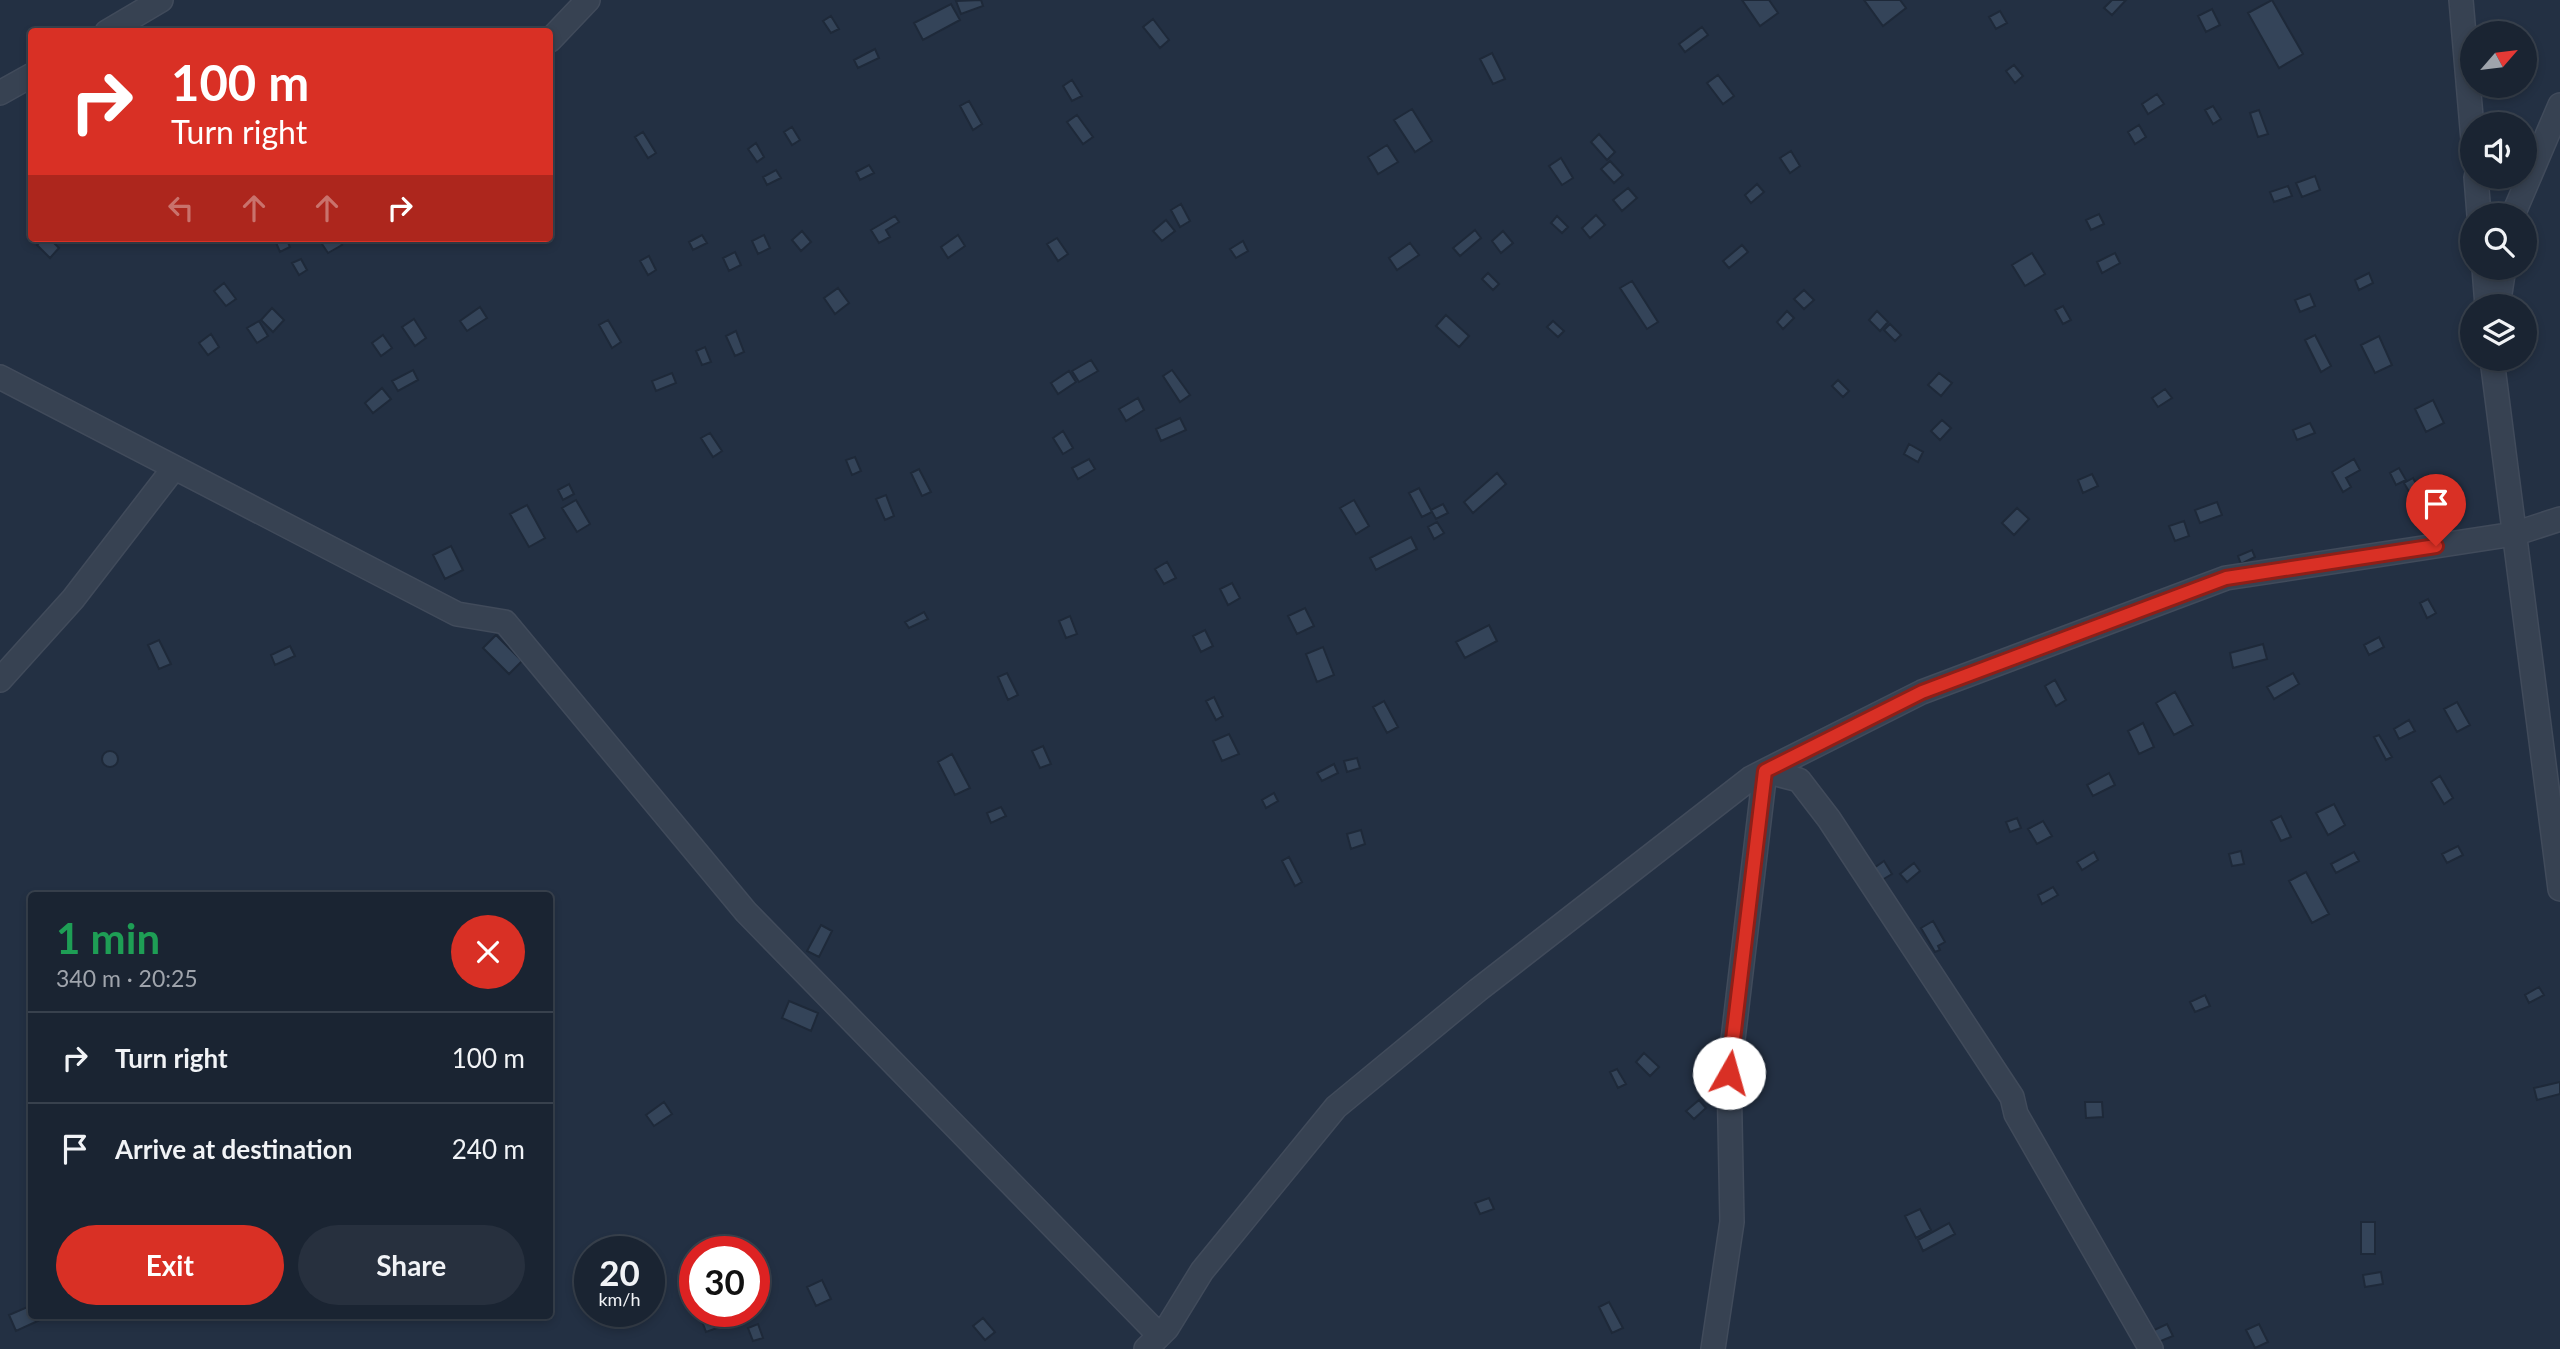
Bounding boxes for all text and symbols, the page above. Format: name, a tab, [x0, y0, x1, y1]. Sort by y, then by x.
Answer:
north arrow	[2460, 21, 2538, 98]
map controls	[2460, 21, 2537, 371]
text: 100 m	[171, 53, 309, 111]
icon: right	[56, 56, 147, 147]
text: Turn right	[171, 112, 307, 151]
button: sound	[2460, 112, 2537, 189]
icon: left	[162, 189, 200, 227]
icon: ahead	[235, 189, 273, 227]
icon: ahead	[308, 189, 346, 227]
icon: right	[381, 189, 419, 227]
button: search	[2460, 203, 2537, 280]
button: layers	[2460, 294, 2537, 371]
pin	[2406, 474, 2466, 546]
icon: arrive	[2417, 485, 2455, 523]
text: 1 min	[56, 913, 160, 963]
button: close	[451, 915, 525, 989]
text: 340 m · 20:25	[56, 964, 198, 992]
position arrow	[1692, 1036, 1766, 1110]
icon: right	[56, 1039, 94, 1077]
text: Turn right	[115, 1042, 228, 1074]
text: 100 m	[452, 1042, 525, 1074]
icon: arrive	[56, 1130, 94, 1168]
text: Arrive at destination	[115, 1133, 352, 1165]
text: 240 m	[452, 1133, 525, 1165]
button: Exit	[56, 1225, 284, 1305]
button: Share	[298, 1225, 525, 1305]
speed limit sign: 30	[679, 1236, 770, 1327]
text: 20	[599, 1251, 640, 1293]
text: km/h	[598, 1288, 641, 1310]

